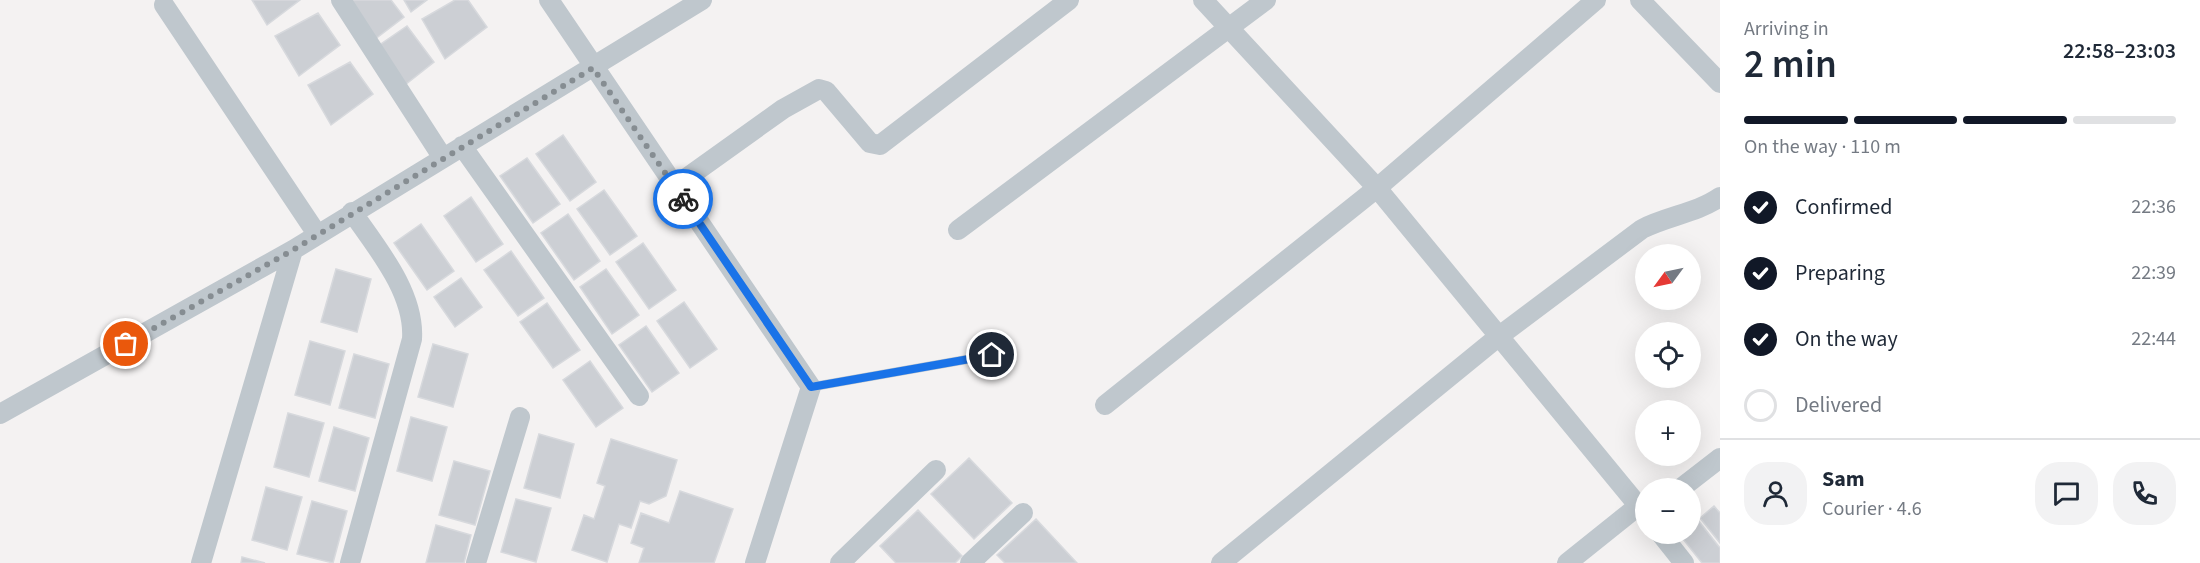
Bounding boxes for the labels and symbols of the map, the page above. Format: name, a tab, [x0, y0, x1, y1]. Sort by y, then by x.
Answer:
courier	[653, 169, 713, 229]
north arrow	[1635, 244, 1701, 310]
pin	[100, 318, 151, 369]
pin	[966, 329, 1017, 380]

